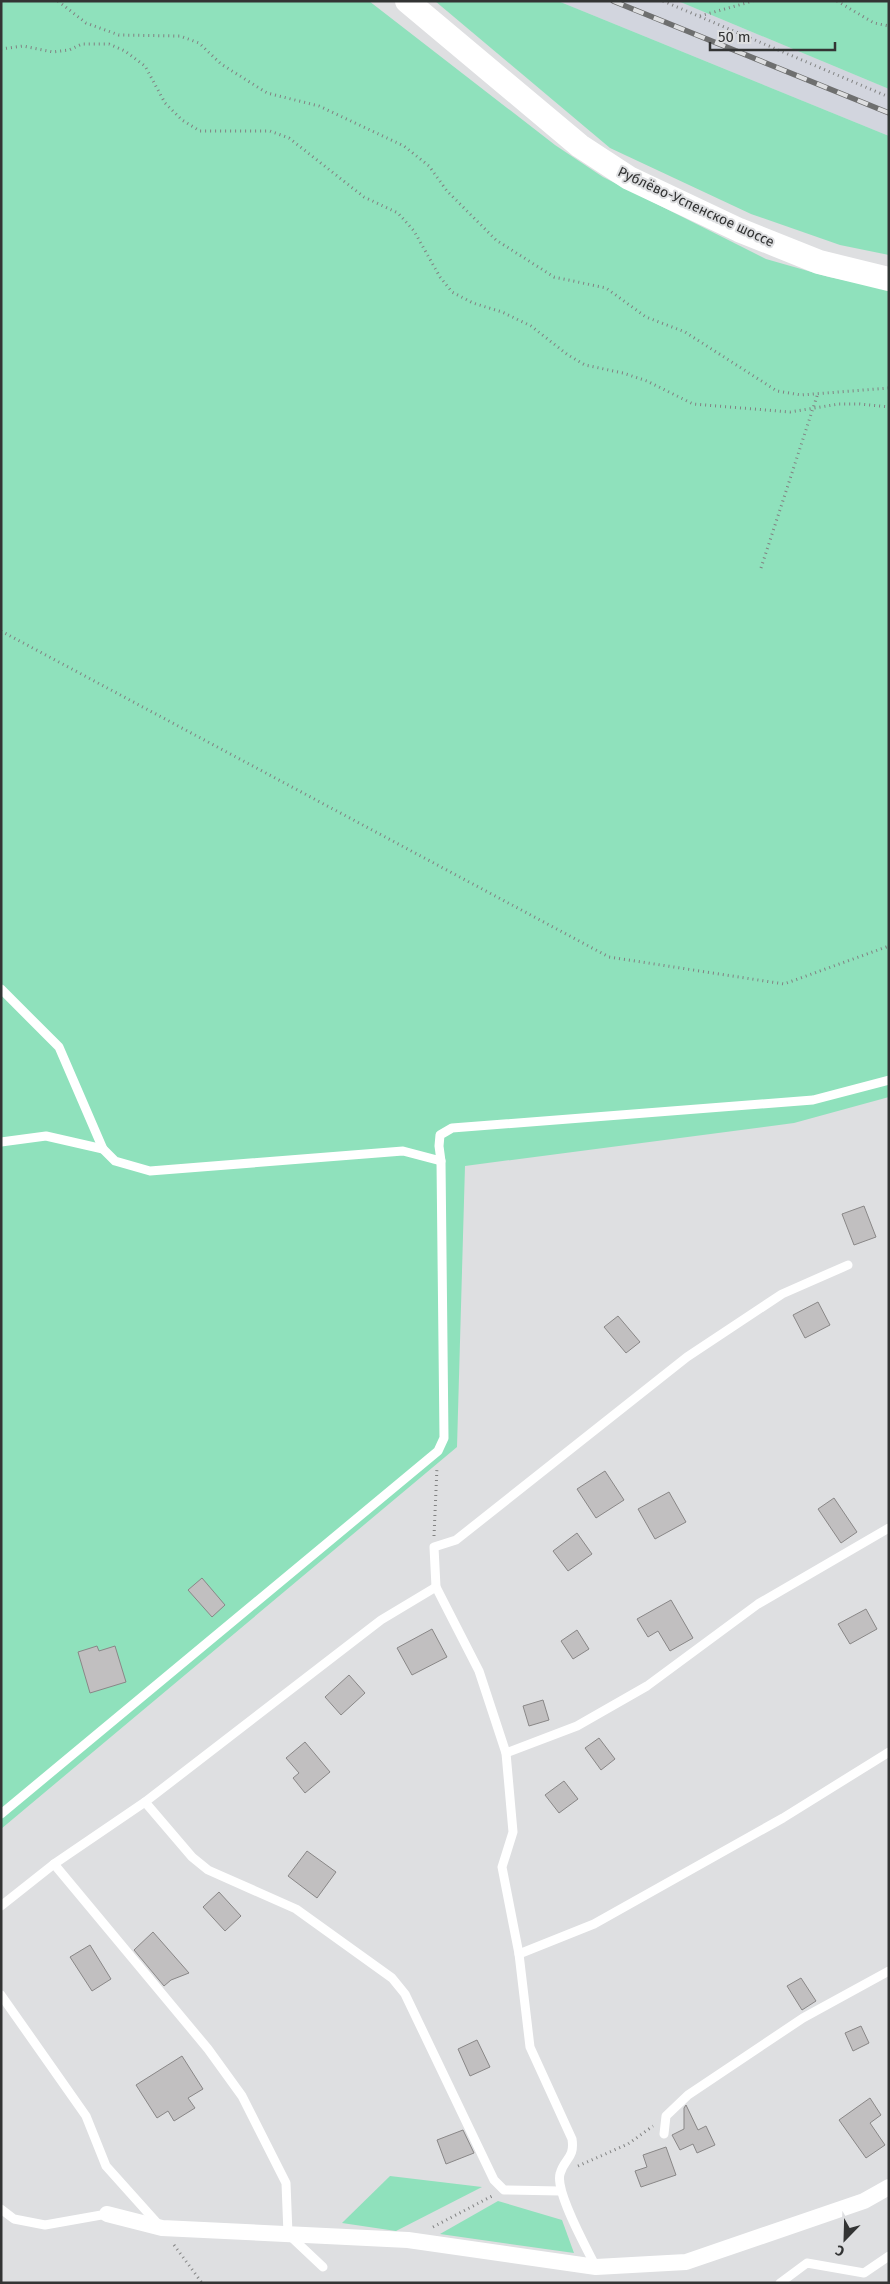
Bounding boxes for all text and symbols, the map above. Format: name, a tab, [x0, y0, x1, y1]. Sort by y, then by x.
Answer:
scale bar	[710, 20, 835, 52]
text: 50 m	[718, 28, 751, 46]
street label: Рублёво-Успенское шоссе	[615, 163, 777, 251]
north arrow	[820, 2214, 870, 2264]
text: С	[833, 2241, 847, 2260]

